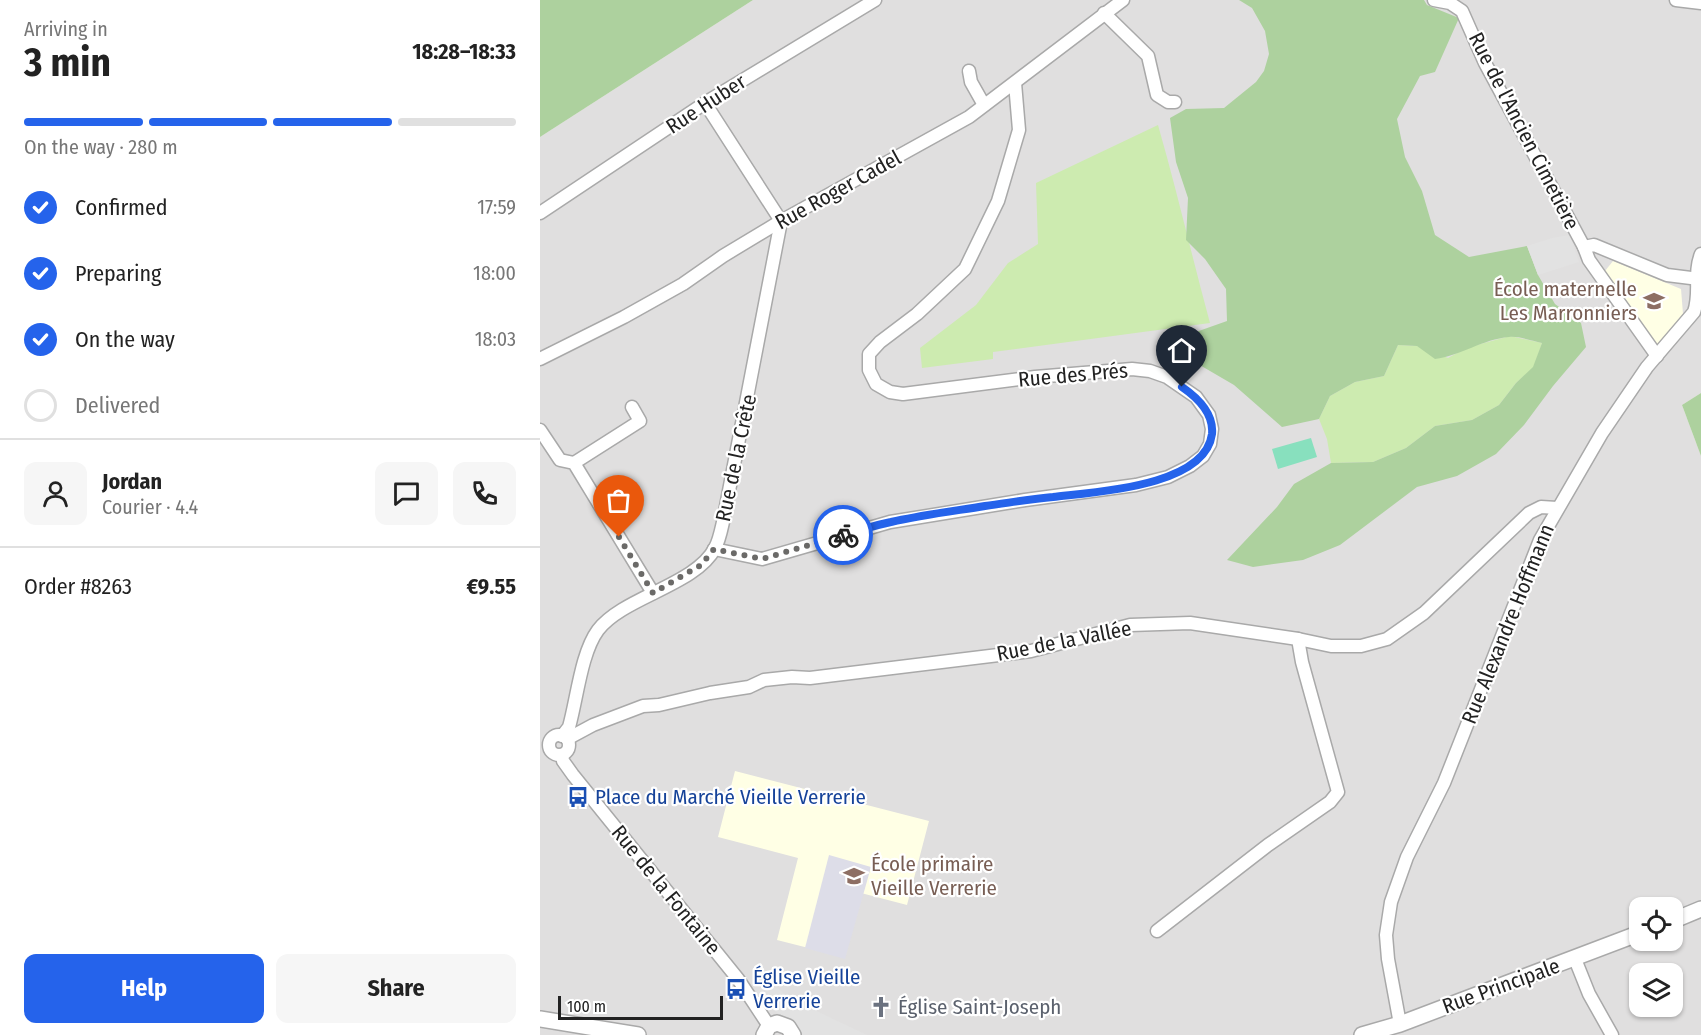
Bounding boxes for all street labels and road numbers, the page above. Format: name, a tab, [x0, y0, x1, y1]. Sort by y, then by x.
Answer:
street label: Rue de l'Ancien Cimetière	[1463, 28, 1585, 234]
street label: Rue Huber	[661, 68, 752, 140]
street label: Rue Roger Cadel	[770, 144, 906, 235]
street label: Rue des Prés	[1017, 357, 1129, 393]
street label: Rue de la Crête	[710, 392, 762, 524]
street label: Rue Alexandre Hoffmann	[1456, 520, 1560, 728]
street label: Rue de la Vallée	[994, 615, 1134, 667]
street label: Rue de la Fontaine	[606, 820, 726, 960]
street label: Rue Principale	[1439, 953, 1563, 1019]

